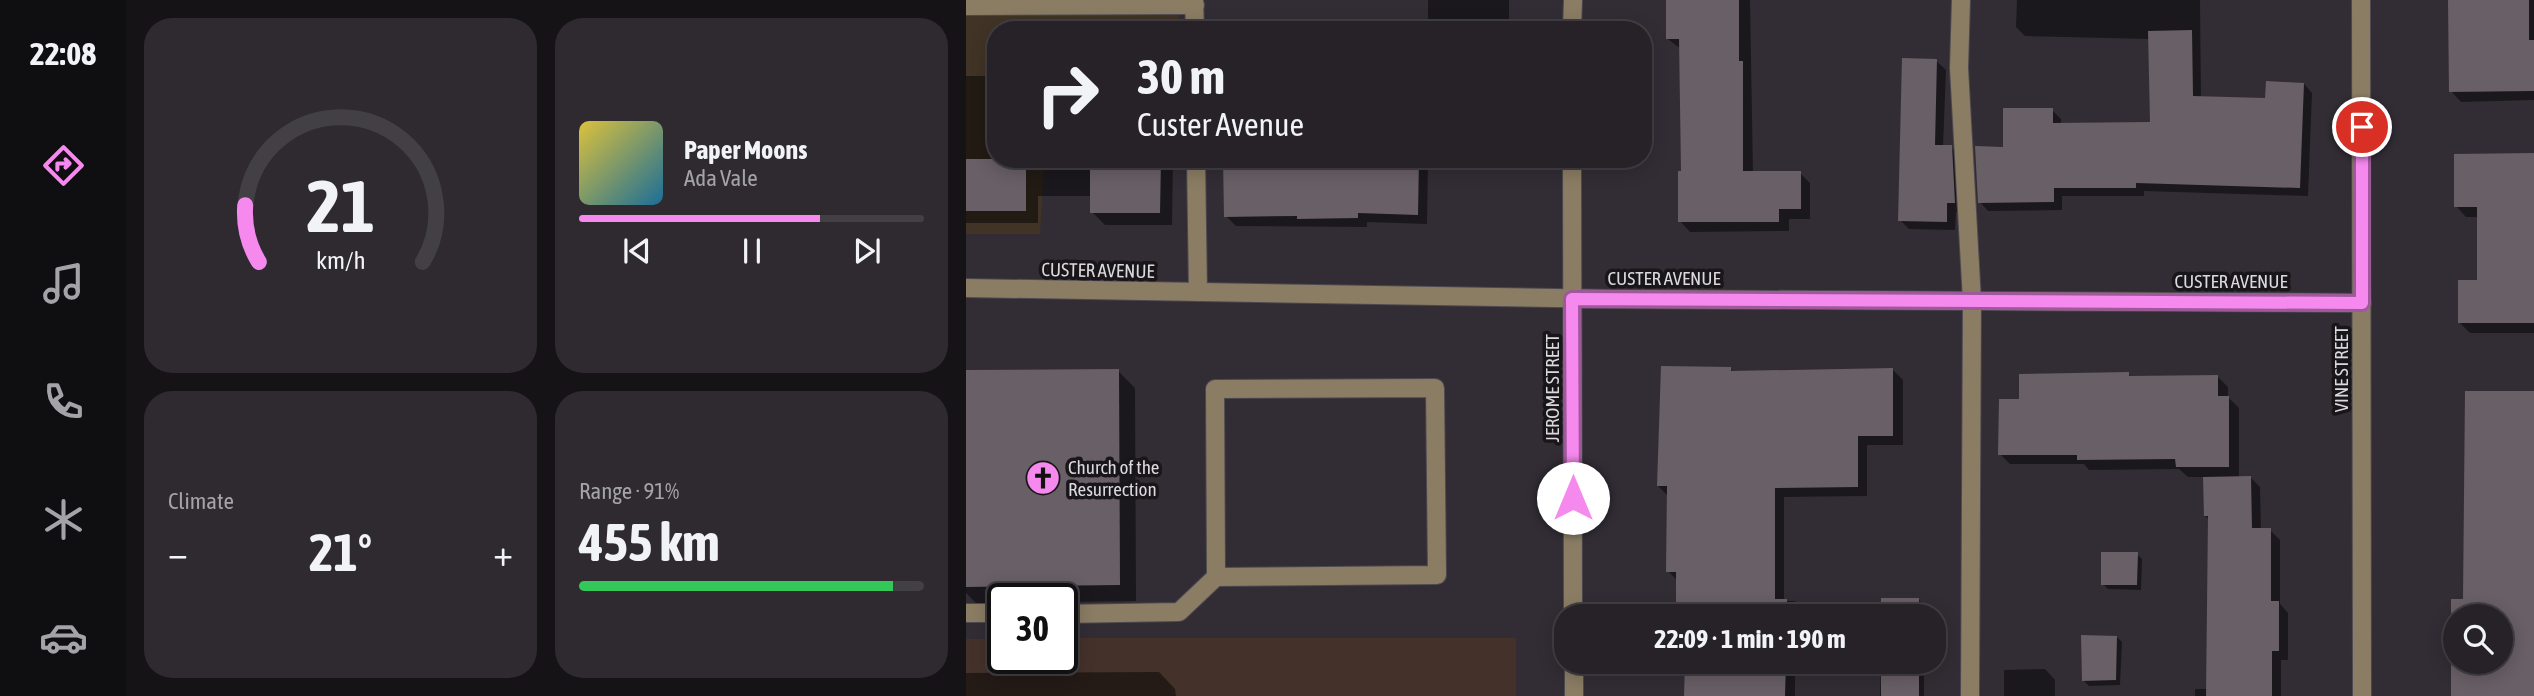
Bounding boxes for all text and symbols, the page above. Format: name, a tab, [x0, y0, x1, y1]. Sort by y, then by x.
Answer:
text: 22:08	[30, 35, 96, 72]
text: 30 m	[1137, 48, 1225, 104]
icon: right	[1022, 49, 1113, 140]
pin	[2332, 97, 2392, 157]
text: Custer Avenue	[1137, 106, 1304, 143]
icon: arrive	[2343, 108, 2381, 146]
text: Paper Moons	[684, 135, 807, 165]
icon: directions	[39, 141, 88, 190]
text: 21	[306, 164, 375, 247]
text: Ada Vale	[684, 165, 758, 191]
icon: previous	[618, 232, 656, 270]
icon: pause	[733, 232, 771, 270]
icon: next	[848, 232, 886, 270]
text: km/h	[316, 246, 365, 274]
street label: CUSTER AVENUE	[1041, 258, 1155, 282]
icon: music	[39, 259, 88, 308]
street label: CUSTER AVENUE	[1607, 267, 1721, 289]
street label: CUSTER AVENUE	[2174, 270, 2288, 292]
street label: VINE STREET	[2330, 325, 2352, 412]
street label: JEROME STREET	[1541, 333, 1563, 442]
icon: phone	[39, 377, 88, 426]
place label: Church of the Resurrection	[1068, 456, 1160, 500]
church icon: Church of the Resurrection	[1024, 459, 1062, 497]
position arrow	[1536, 461, 1610, 535]
text: Range · 91%	[579, 478, 679, 504]
text: Climate	[168, 488, 234, 514]
icon: climate	[39, 495, 88, 544]
text: 455 km	[579, 512, 720, 572]
text: 21°	[309, 522, 372, 582]
text: −	[168, 531, 188, 574]
text: +	[493, 531, 513, 574]
speed limit sign: 30	[987, 583, 1078, 674]
map controls	[2443, 604, 2513, 674]
button: search	[2443, 604, 2513, 674]
icon: car	[39, 613, 88, 662]
text: 22:09 · 1 min · 190 m	[1654, 624, 1846, 654]

